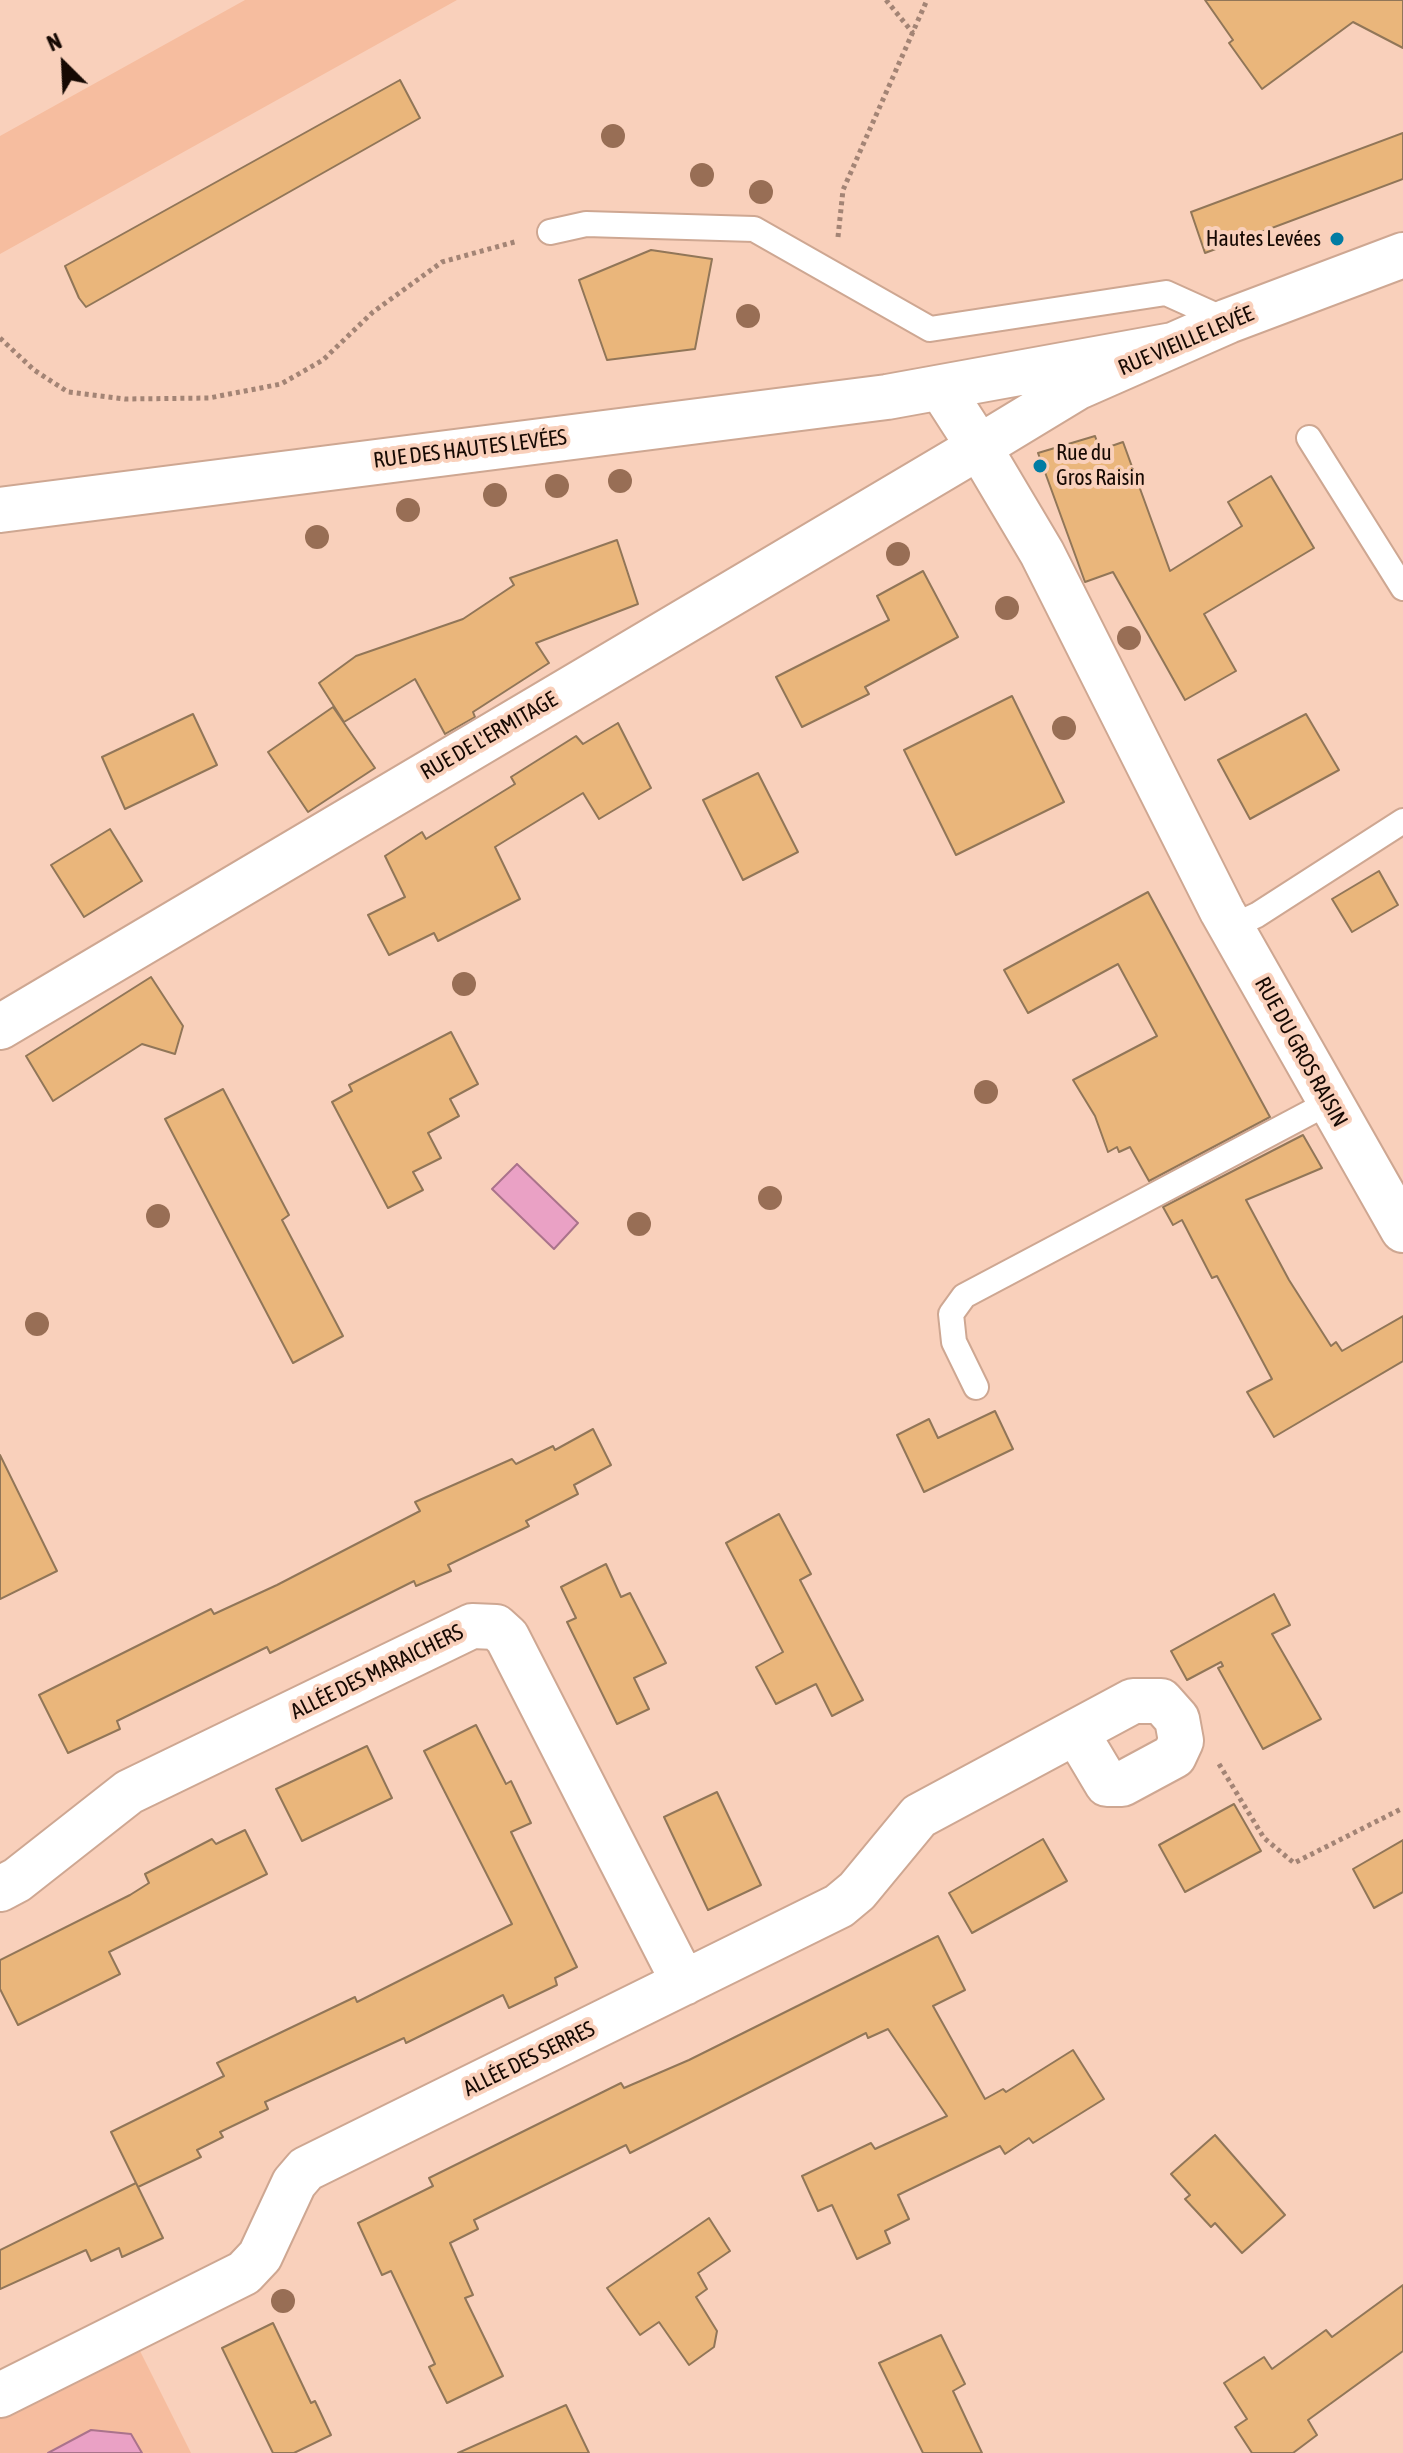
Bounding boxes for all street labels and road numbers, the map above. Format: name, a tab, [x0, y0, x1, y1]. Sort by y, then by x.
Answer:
street label: RUE VIEILLE LEVÉE	[1114, 301, 1258, 381]
street label: RUE DES HAUTES LEVÉES	[372, 424, 568, 474]
street label: RUE DE L'ERMITAGE	[416, 686, 562, 786]
street label: RUE DU GROS RAISIN	[1249, 972, 1353, 1132]
street label: ALLÉE DES MARAICHERS	[286, 1619, 468, 1725]
street label: ALLÉE DES SERRES	[459, 2016, 599, 2102]

